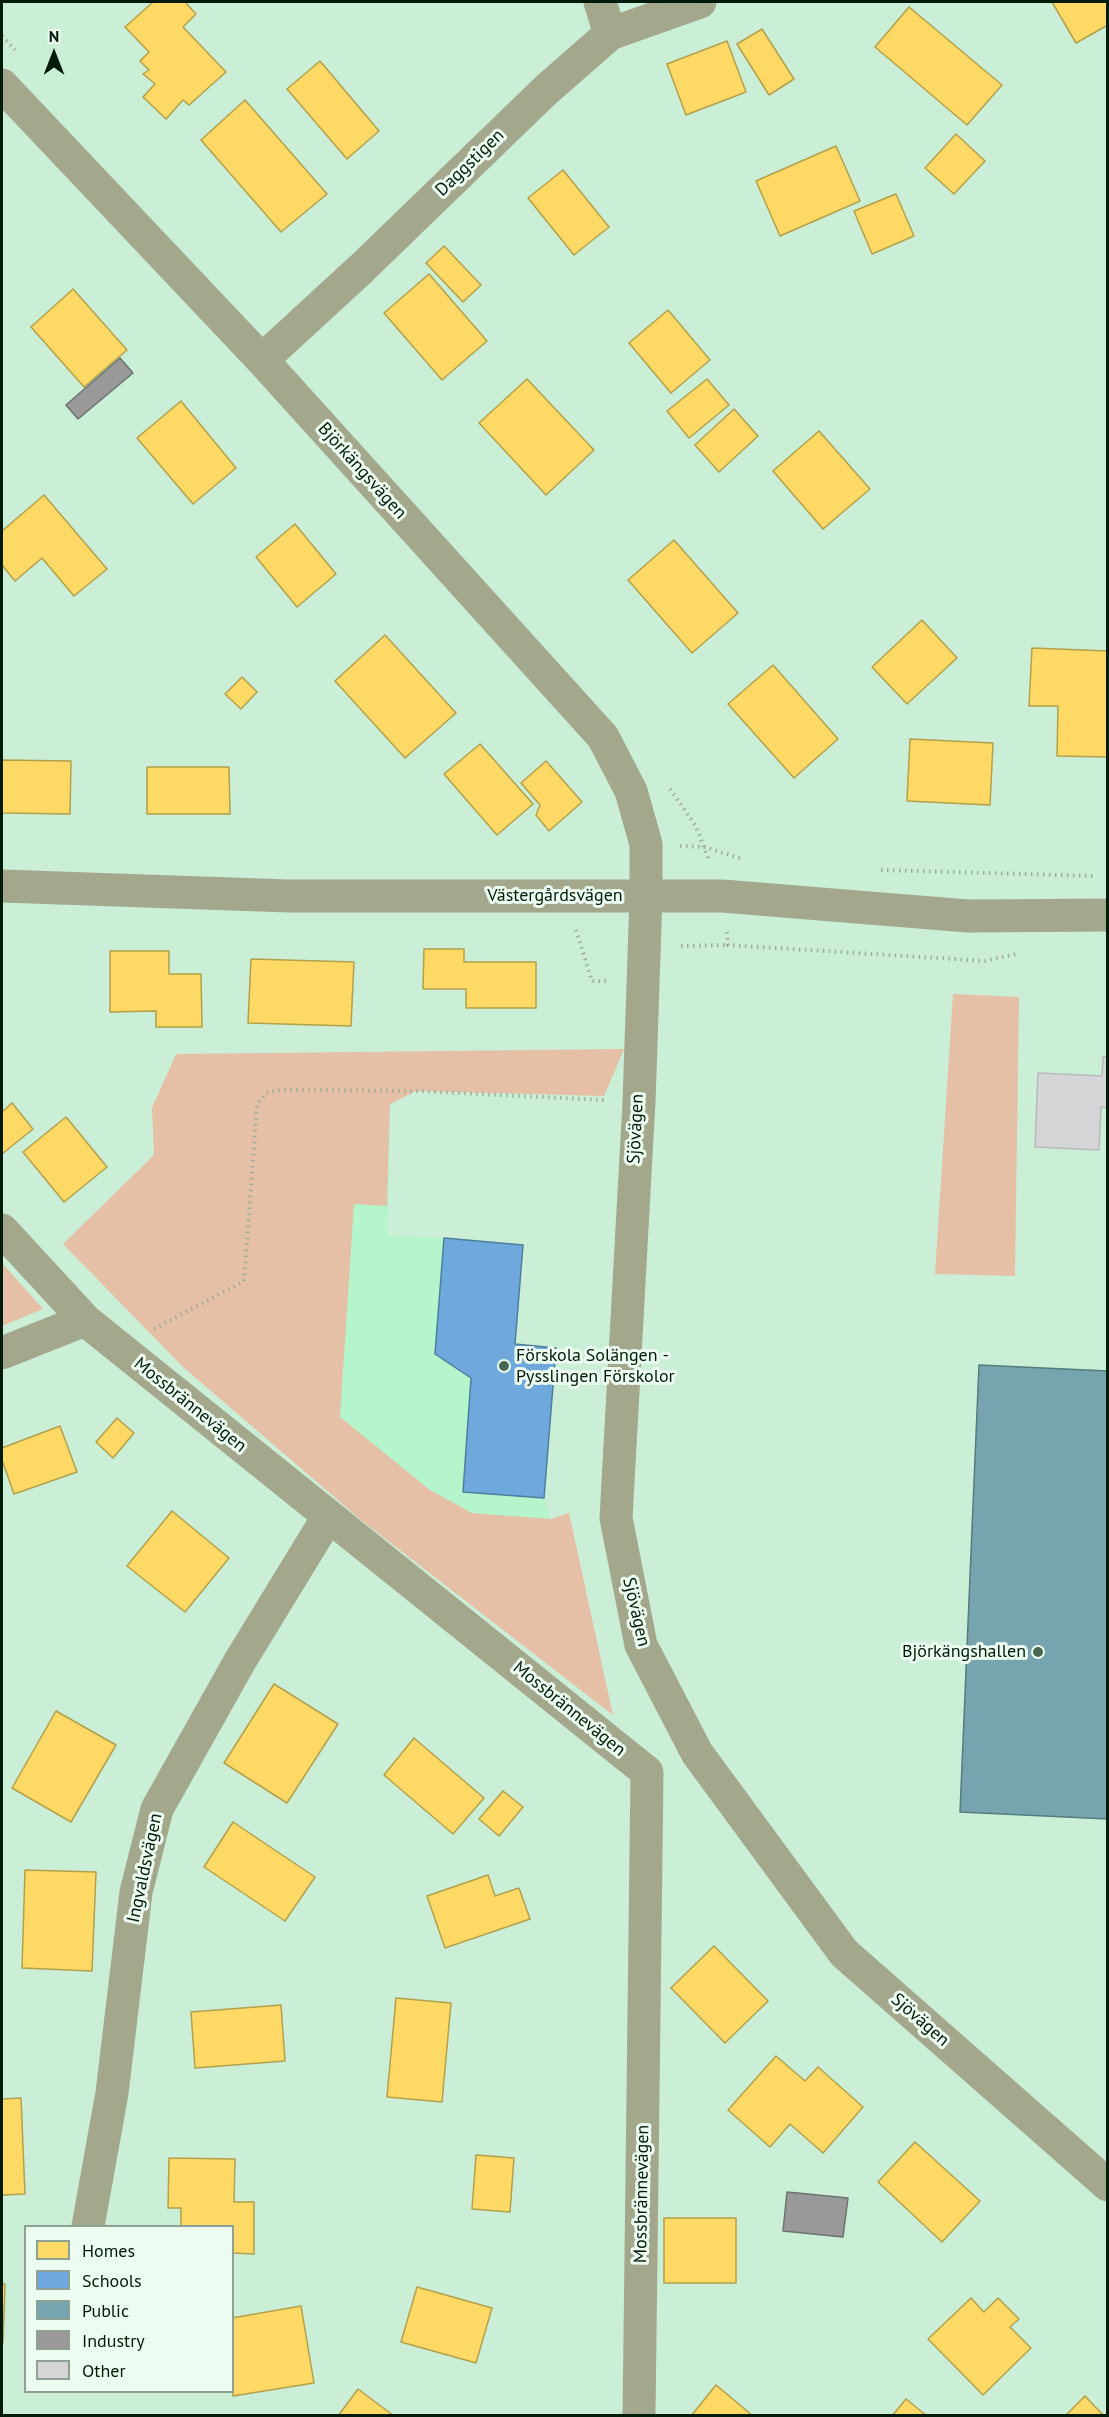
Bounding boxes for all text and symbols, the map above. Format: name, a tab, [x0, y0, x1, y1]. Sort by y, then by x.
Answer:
north arrow	[24, 24, 84, 84]
text: N	[49, 26, 59, 46]
street label: Daggstigen	[431, 125, 509, 201]
street label: Björkängsvägen	[313, 418, 411, 524]
street label: Västergårdsvägen	[487, 885, 623, 907]
street label: Sjövägen	[623, 1093, 649, 1165]
place label: Förskola Solängen - Pysslingen Förskolor	[516, 1345, 675, 1388]
street label: Mossbrännevägen	[129, 1353, 251, 1457]
marker: Förskola Solängen - Pysslingen Förskolor	[497, 1359, 511, 1373]
street label: Sjövägen	[618, 1575, 654, 1649]
place label: Björkängshallen	[902, 1641, 1026, 1663]
marker: Björkängshallen	[1031, 1645, 1045, 1659]
street label: Mossbrännevägen	[508, 1657, 630, 1761]
street label: Ingvaldsvägen	[123, 1811, 167, 1925]
street label: Sjövägen	[886, 1989, 954, 2051]
street label: Mossbrännevägen	[630, 2125, 654, 2263]
legend	[24, 2225, 234, 2393]
text: Homes	[82, 2239, 135, 2262]
text: Schools	[82, 2269, 142, 2292]
text: Public	[82, 2299, 129, 2322]
text: Industry	[82, 2329, 145, 2352]
text: Other	[82, 2359, 126, 2382]

